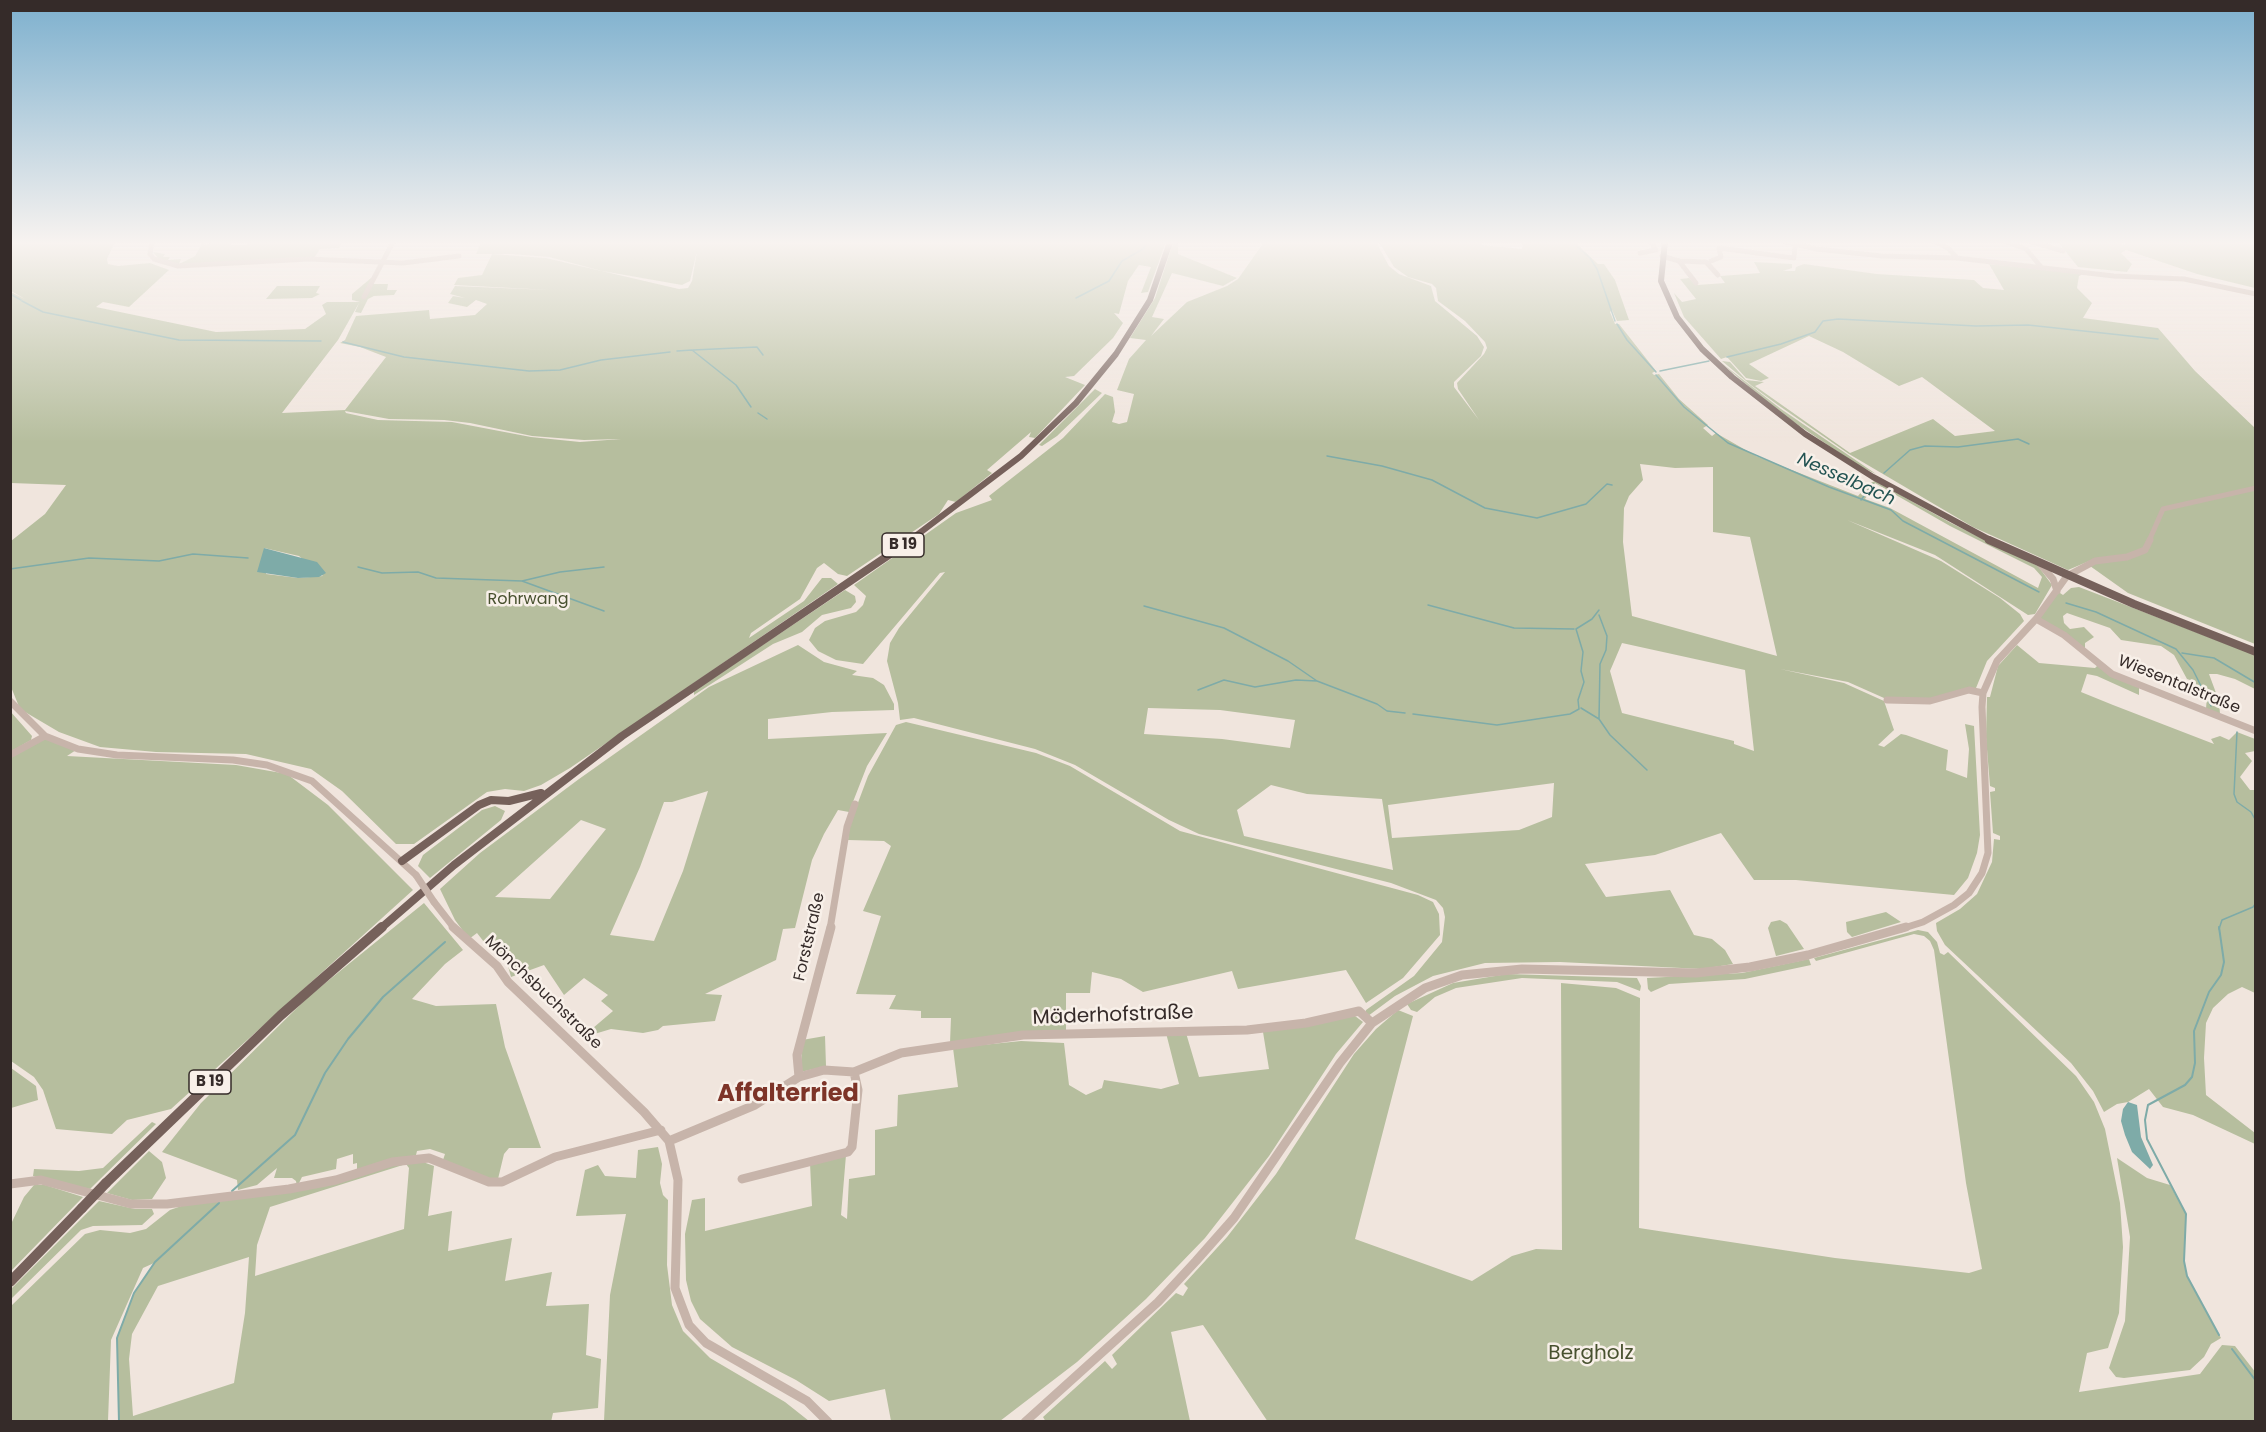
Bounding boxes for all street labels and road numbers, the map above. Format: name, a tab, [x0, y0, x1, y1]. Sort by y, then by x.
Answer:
road number: B 19	[882, 533, 924, 557]
street label: Wiesentalstraße	[2115, 652, 2243, 718]
street label: Forststraße	[790, 891, 830, 983]
street label: Mönchsbuchstraße	[480, 932, 606, 1054]
street label: Mäderhofstraße	[1032, 1001, 1194, 1031]
road number: B 19	[189, 1070, 231, 1094]

